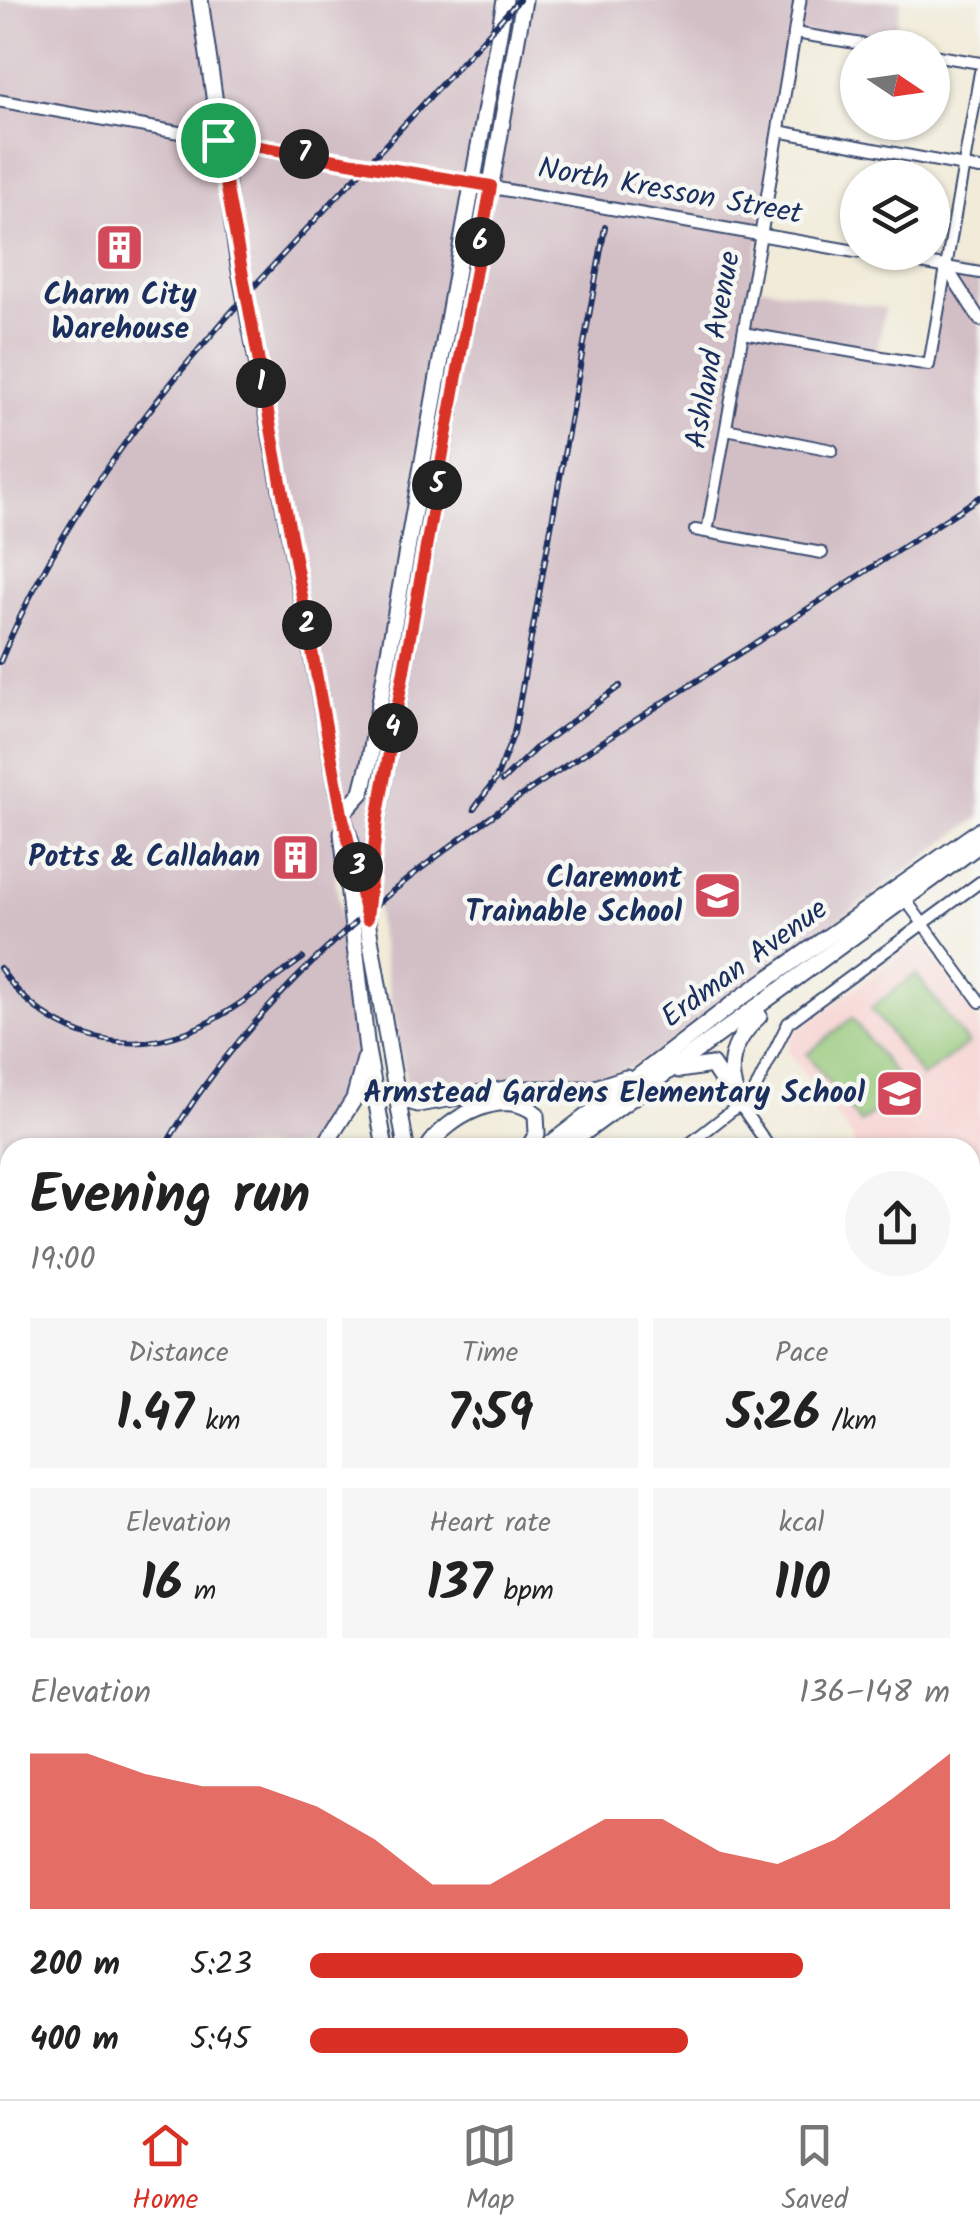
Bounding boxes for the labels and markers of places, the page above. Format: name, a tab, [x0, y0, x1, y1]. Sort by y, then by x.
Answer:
pin	[176, 98, 261, 183]
pin: 7	[279, 129, 329, 179]
pin: 6	[455, 217, 505, 267]
building icon: Charm City Warehouse	[94, 221, 146, 273]
place label: Charm City Warehouse	[43, 272, 197, 354]
pin: 1	[236, 358, 286, 408]
pin: 5	[412, 460, 462, 510]
pin: 2	[282, 600, 332, 650]
pin: 4	[368, 703, 418, 753]
building icon: Potts & Callahan	[269, 832, 321, 884]
place label: Potts & Callahan	[28, 834, 260, 882]
pin: 3	[333, 842, 383, 892]
place label: Claremont Trainable School	[465, 855, 682, 937]
school or university icon: Claremont Trainable School	[691, 870, 743, 922]
school or university icon: Armstead Gardens Elementary School	[874, 1068, 926, 1120]
place label: Armstead Gardens Elementary School	[363, 1070, 865, 1118]

